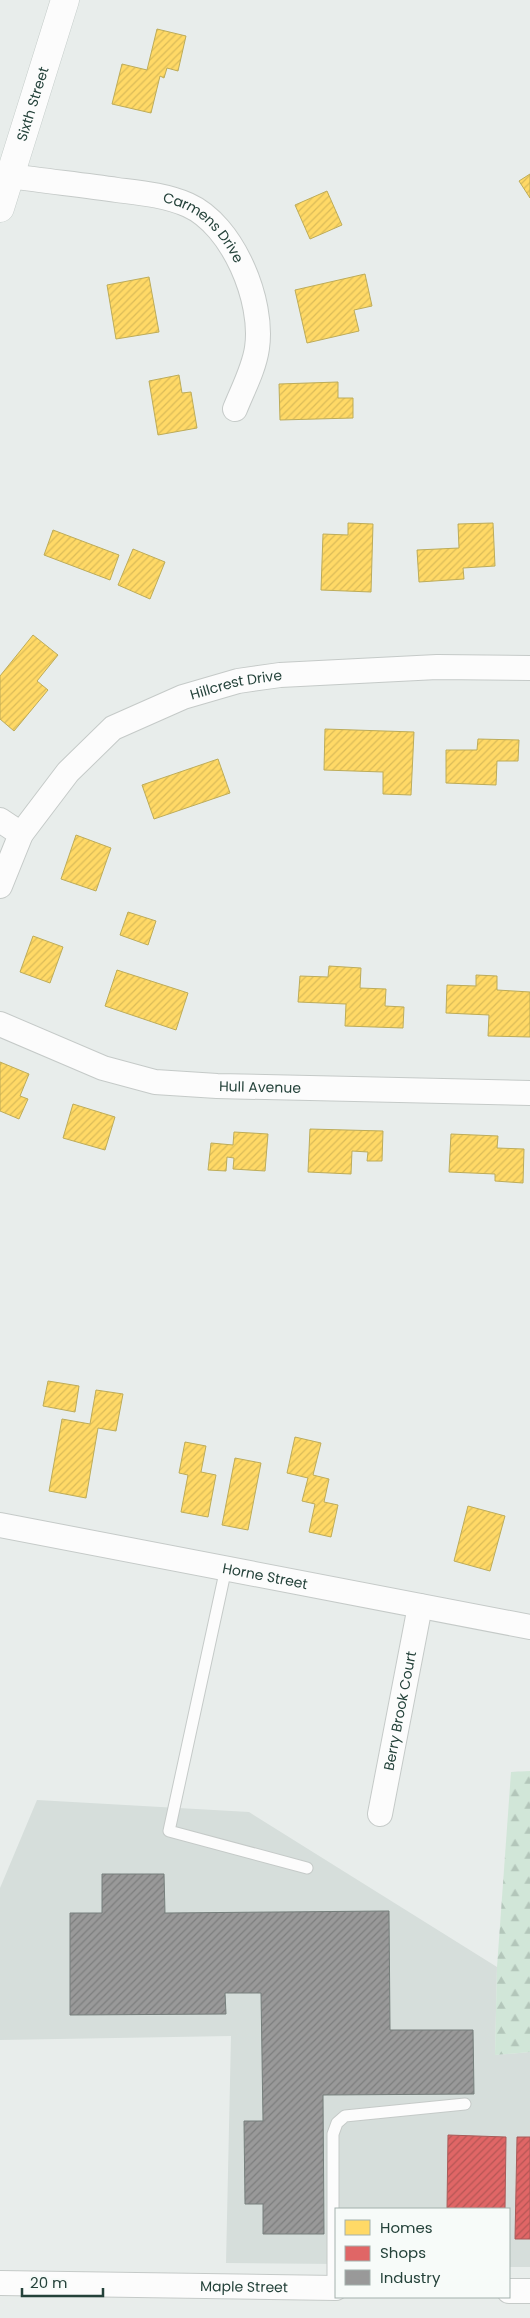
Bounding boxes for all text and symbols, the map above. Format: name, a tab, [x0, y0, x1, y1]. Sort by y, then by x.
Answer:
street label: Sixth Street	[11, 64, 54, 144]
street label: Carmens Drive	[161, 187, 249, 266]
street label: Hillcrest Drive	[188, 665, 284, 704]
street label: Hull Avenue	[219, 1076, 301, 1098]
street label: Horne Street	[221, 1558, 309, 1594]
street label: Berry Brook Court	[379, 1649, 421, 1772]
legend	[335, 2208, 510, 2298]
text: Homes	[380, 2217, 433, 2238]
text: Shops	[380, 2242, 426, 2263]
scale bar	[22, 2266, 104, 2298]
text: Industry	[380, 2267, 441, 2288]
text: 20 m	[30, 2272, 68, 2293]
street label: Maple Street	[200, 2276, 288, 2297]

